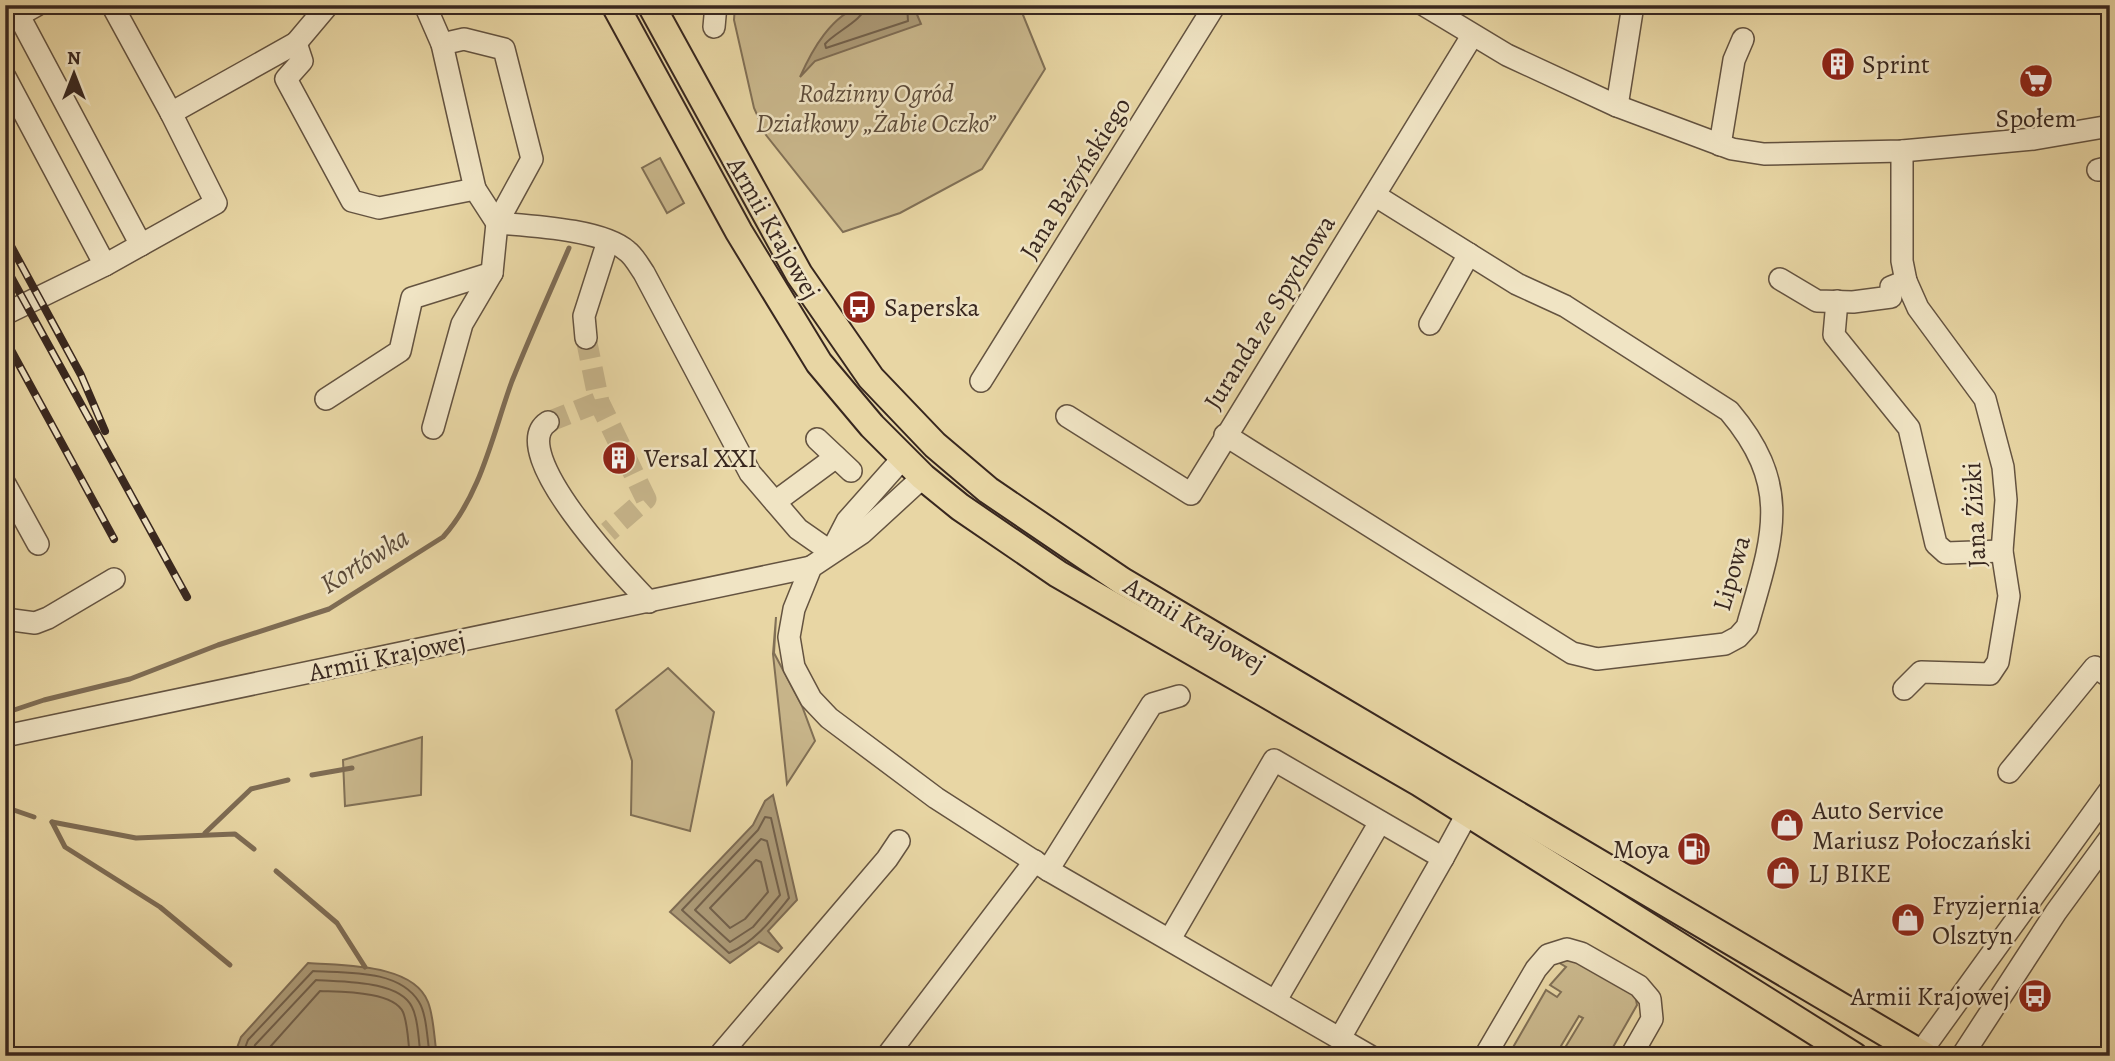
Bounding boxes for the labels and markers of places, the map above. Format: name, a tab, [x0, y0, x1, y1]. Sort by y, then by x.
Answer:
building icon: Sprint	[1819, 45, 1857, 83]
place label: Sprint	[1862, 47, 1930, 82]
supermarket icon: Społem	[2017, 62, 2055, 100]
place label: Społem	[1996, 101, 2076, 136]
bus stop icon: Saperska	[840, 288, 878, 326]
place label: Saperska	[884, 290, 980, 325]
building icon: Versal XXI	[600, 439, 638, 477]
place label: Versal XXI	[643, 441, 757, 476]
place label: Auto Service Mariusz Połoczański	[1811, 793, 2031, 858]
shop icon: Auto Service Mariusz Połoczański	[1768, 806, 1806, 844]
fuel station icon: Moya	[1675, 830, 1713, 868]
place label: Moya	[1613, 832, 1670, 867]
shop icon: LJ BIKE	[1764, 854, 1802, 892]
place label: LJ BIKE	[1808, 856, 1891, 891]
place label: Fryzjernia Olsztyn	[1932, 888, 2041, 953]
shop icon: Fryzjernia Olsztyn	[1889, 901, 1927, 939]
bus stop icon: Armii Krajowej	[2016, 977, 2054, 1015]
place label: Armii Krajowej	[1850, 979, 2010, 1014]

